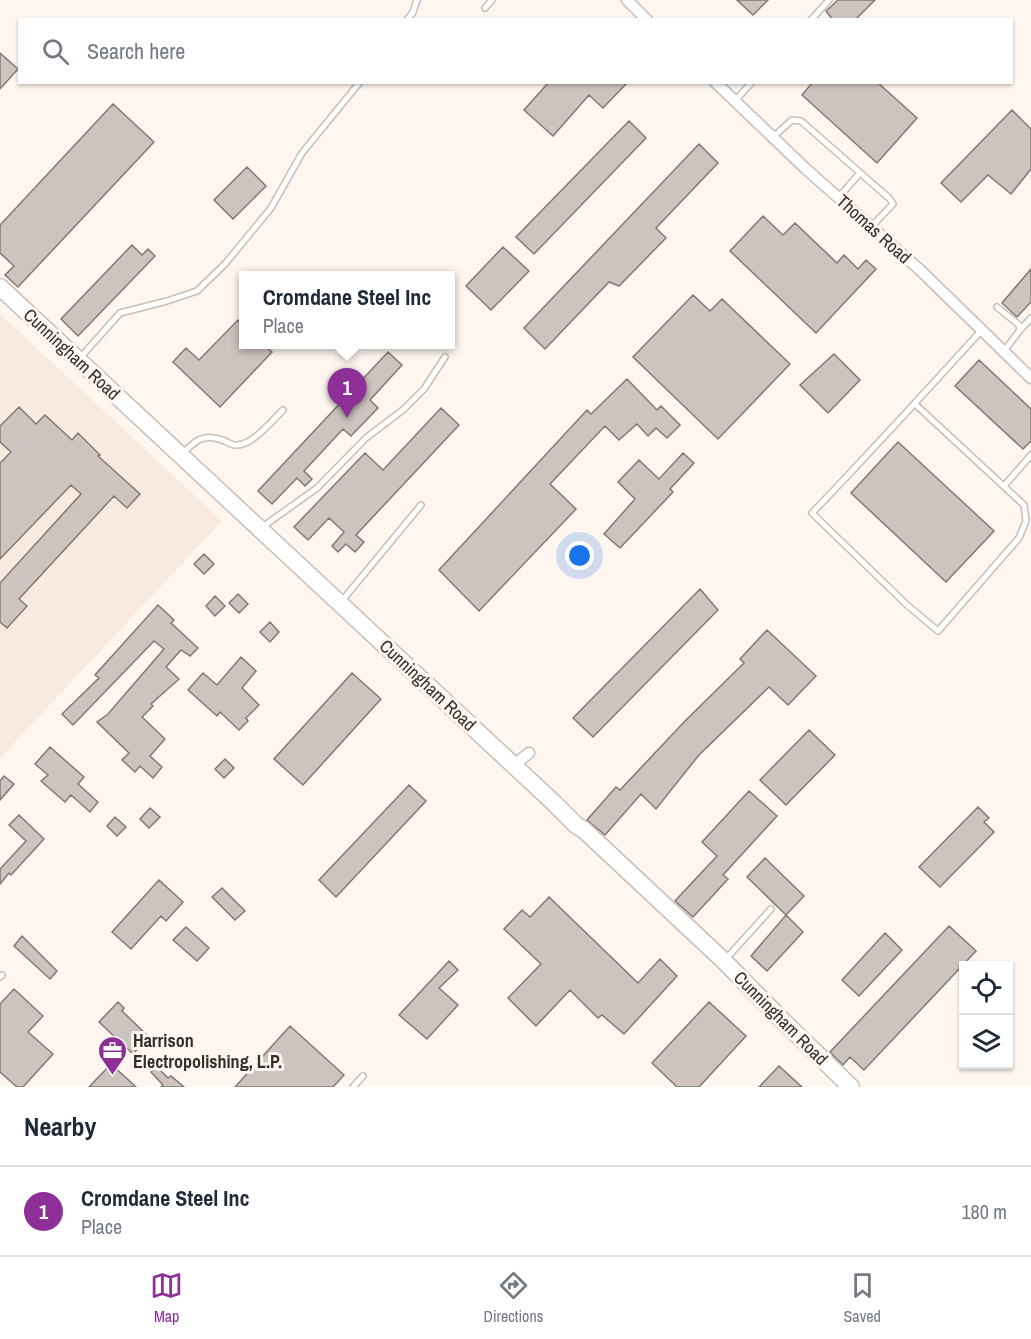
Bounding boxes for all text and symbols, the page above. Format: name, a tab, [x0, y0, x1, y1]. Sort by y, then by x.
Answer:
search box	[18, 18, 1013, 84]
icon: search	[39, 35, 72, 68]
text: Search here	[87, 36, 185, 66]
street label: Thomas Road	[831, 189, 917, 269]
popup	[239, 271, 455, 349]
text: Cromdane Steel Inc	[263, 282, 431, 312]
street label: Cunningham Road	[18, 303, 126, 405]
text: Place	[263, 312, 304, 339]
pin: 1	[328, 368, 366, 418]
your location	[565, 541, 594, 570]
street label: Cunningham Road	[374, 634, 482, 736]
map controls	[959, 961, 1013, 1069]
button: locate	[959, 961, 1013, 1015]
street label: Cunningham Road	[728, 965, 834, 1071]
button: layers	[959, 1015, 1013, 1069]
place label: Harrison Electropolishing, L.P.	[133, 1028, 282, 1074]
office icon: Harrison Electropolishing, L.P.	[96, 1034, 128, 1076]
text: Nearby	[24, 1109, 96, 1144]
text: Cromdane Steel Inc	[81, 1183, 249, 1213]
text: 1	[39, 1198, 48, 1225]
text: 180 m	[961, 1198, 1007, 1225]
text: Place	[81, 1213, 122, 1240]
tab: Map	[150, 1269, 183, 1327]
tab: Directions	[483, 1269, 543, 1327]
tab: Saved	[844, 1269, 881, 1327]

